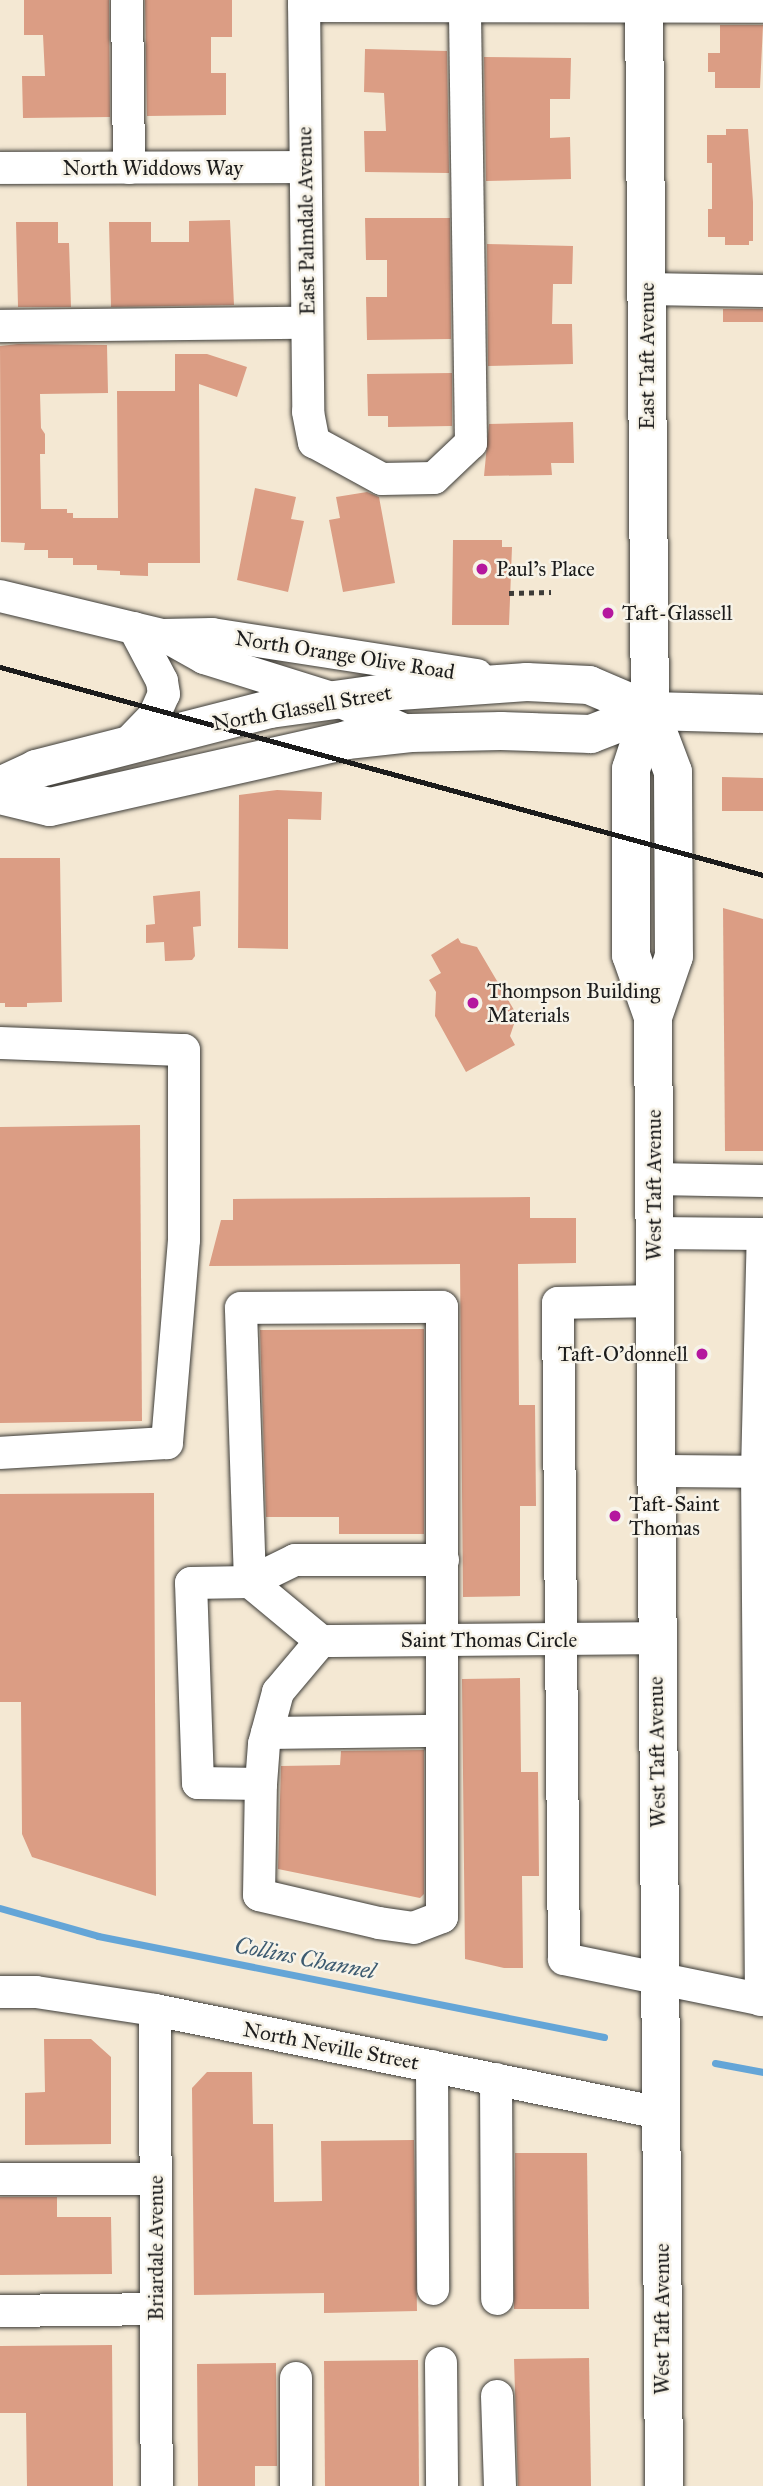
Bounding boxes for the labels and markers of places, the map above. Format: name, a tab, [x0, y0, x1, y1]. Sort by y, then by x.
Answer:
place label: Paul's Place	[496, 556, 595, 582]
marker: Paul's Place	[474, 561, 490, 577]
place label: Taft-Glassell	[622, 600, 732, 626]
marker: Taft-Glassell	[600, 605, 616, 621]
place label: Thompson Building Materials	[487, 978, 660, 1028]
marker: Thompson Building Materials	[465, 995, 481, 1011]
place label: Taft-O'donnell	[558, 1341, 688, 1367]
marker: Taft-O'donnell	[694, 1346, 710, 1362]
place label: Taft-Saint Thomas	[629, 1491, 720, 1541]
marker: Taft-Saint Thomas	[607, 1508, 623, 1524]

